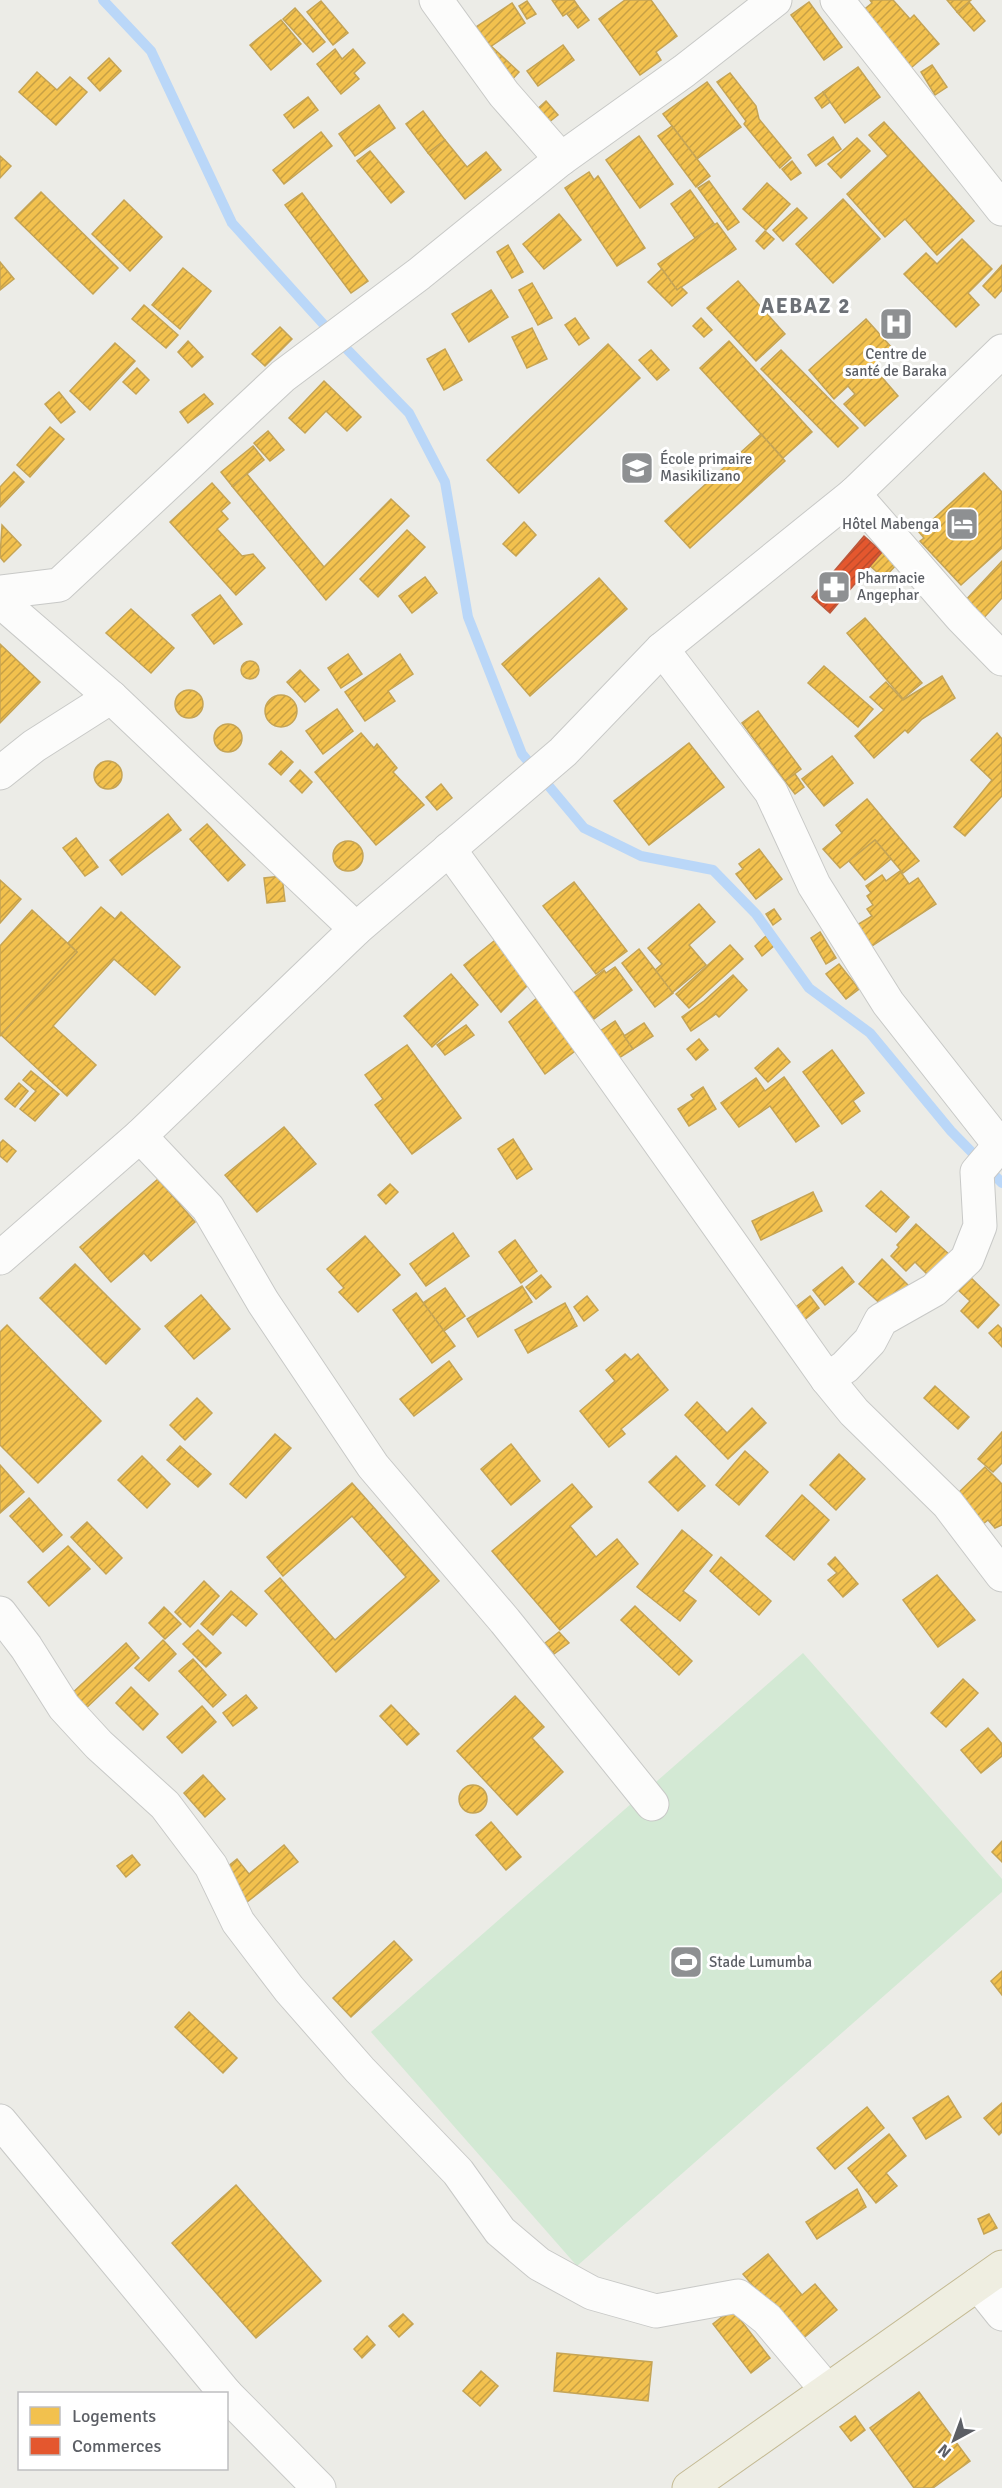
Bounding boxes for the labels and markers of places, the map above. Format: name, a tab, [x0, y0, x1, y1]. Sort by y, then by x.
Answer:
hospital icon: Centre de santé de Baraka	[878, 306, 914, 342]
place label: Centre de santé de Baraka	[845, 345, 947, 380]
place label: École primaire Masikilizano	[660, 449, 752, 485]
school or university icon: École primaire Masikilizano	[619, 450, 655, 486]
hotel icon: Hôtel Mabenga	[944, 506, 980, 542]
place label: Hôtel Mabenga	[842, 515, 939, 533]
pharmacy icon: Pharmacie Angephar	[816, 569, 852, 605]
place label: Pharmacie Angephar	[857, 569, 925, 604]
sports icon: Stade Lumumba	[668, 1944, 704, 1980]
place label: Stade Lumumba	[709, 1953, 812, 1971]

